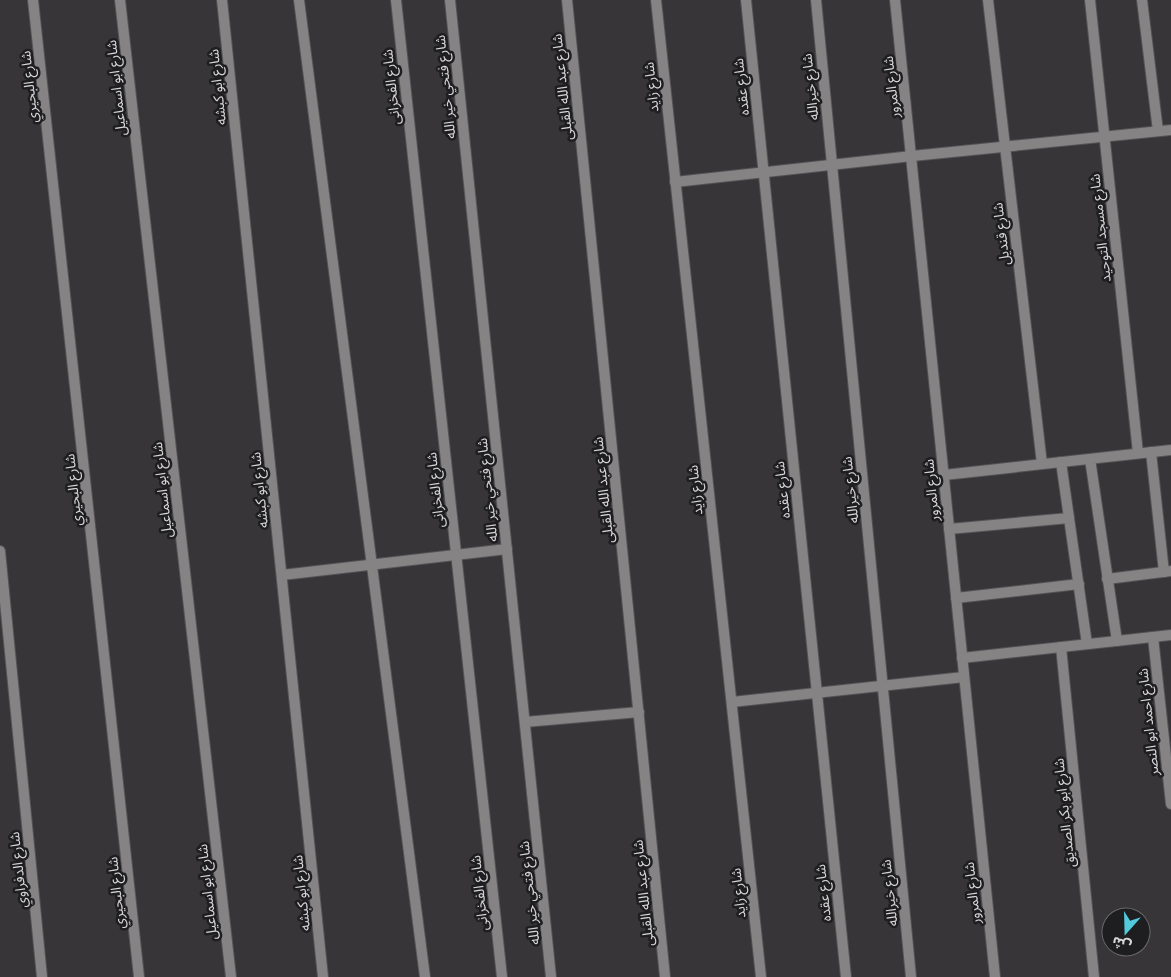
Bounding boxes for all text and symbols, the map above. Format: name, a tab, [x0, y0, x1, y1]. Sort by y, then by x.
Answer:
street label: شارع عبد الله القبلى	[545, 33, 579, 141]
street label: شارع فتحي خير الله	[429, 34, 462, 140]
street label: شارع ابو اسماعيل	[100, 39, 132, 137]
street label: شارع ابو كبشه	[202, 48, 232, 126]
street label: شارع الفخرانى	[376, 48, 406, 126]
street label: شارع البحيري	[14, 50, 44, 124]
street label: شارع خيرالله	[796, 53, 824, 121]
street label: شارع المرور	[877, 55, 905, 120]
street label: شارع عقده	[727, 57, 755, 117]
street label: شارع زايد	[637, 61, 665, 113]
street label: شارع مسجد التوحيد	[1083, 173, 1117, 283]
street label: شارع قنديل	[986, 201, 1016, 267]
street label: شارع عبد الله القبلى	[586, 436, 620, 544]
street label: شارع فتحي خير الله	[471, 437, 504, 543]
street label: شارع ابو اسماعيل	[146, 441, 178, 539]
street label: شارع ابو كبشه	[244, 451, 274, 529]
street label: شارع الفخرانى	[420, 451, 450, 529]
street label: شارع البحيري	[58, 453, 88, 527]
street label: شارع خيرالله	[836, 456, 864, 524]
street label: شارع المرور	[917, 458, 945, 523]
street label: شارع عقده	[768, 460, 796, 520]
street label: شارع زايد	[681, 464, 709, 516]
street label: شارع احمد ابو النصر	[1131, 667, 1165, 778]
street label: شارع ابو بكر الصديق	[1047, 757, 1081, 869]
street label: شارع الدفراوي	[3, 831, 33, 909]
street label: شارع عبد الله القبلى	[626, 839, 660, 947]
street label: شارع فتحي خير الله	[513, 840, 546, 946]
street label: شارع ابو اسماعيل	[191, 843, 223, 941]
street label: شارع ابو كبشه	[286, 854, 316, 932]
street label: شارع الفخرانى	[464, 854, 494, 932]
street label: شارع البحيري	[101, 856, 131, 930]
street label: شارع خيرالله	[875, 859, 903, 927]
street label: شارع المرور	[958, 861, 986, 926]
street label: شارع عقده	[809, 863, 837, 923]
street label: شارع زايد	[724, 867, 752, 919]
north arrow	[1101, 907, 1151, 957]
text: ش	[1109, 932, 1134, 958]

